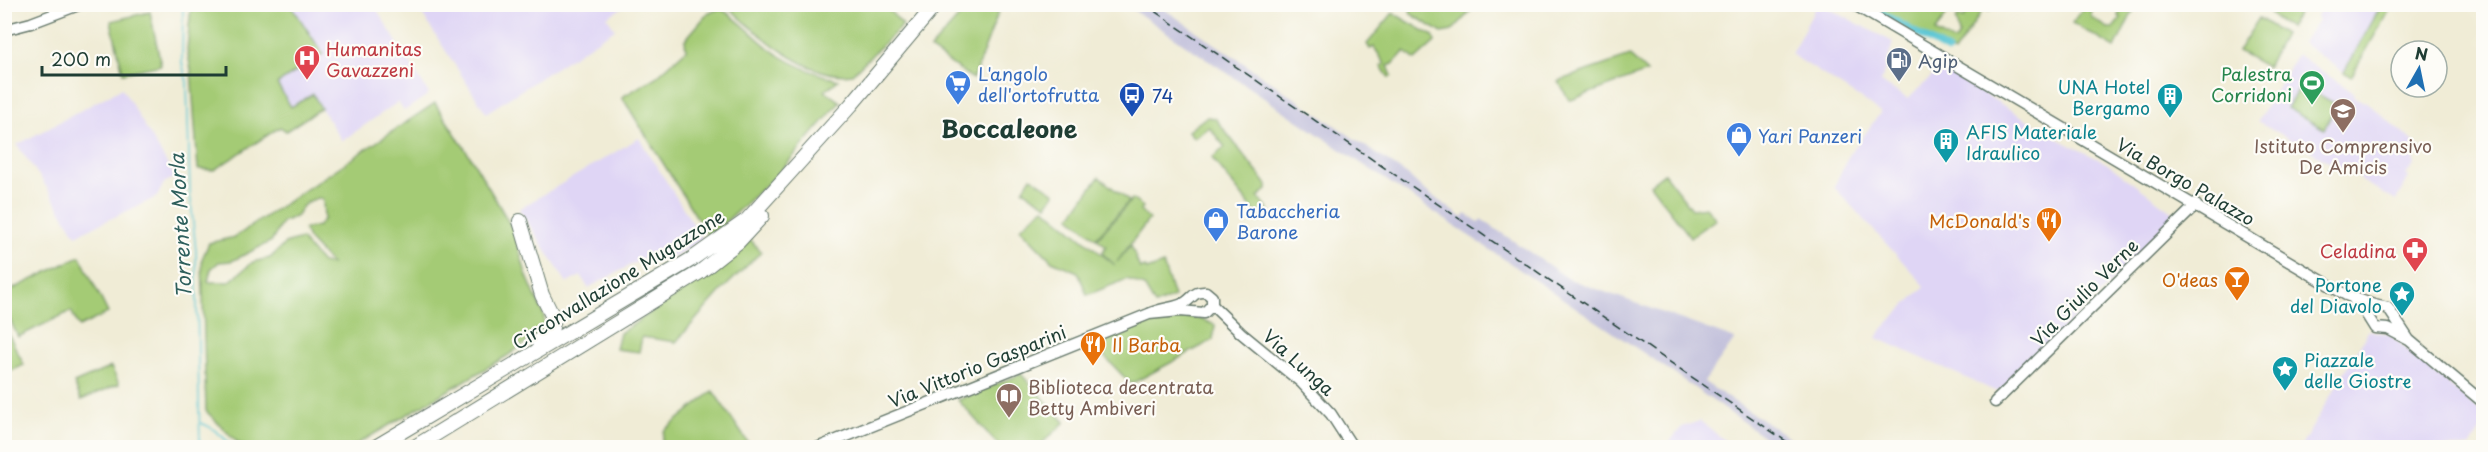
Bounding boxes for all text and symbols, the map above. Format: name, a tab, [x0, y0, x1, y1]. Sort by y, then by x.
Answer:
place label: Humanitas Gavazzeni	[326, 35, 422, 83]
scale bar	[42, 39, 226, 77]
north arrow	[2389, 39, 2449, 99]
text: N	[2413, 40, 2430, 66]
hospital icon: Humanitas Gavazzeni	[292, 43, 322, 81]
text: 200 m	[51, 45, 111, 72]
fuel station icon: Agip	[1884, 45, 1914, 83]
place label: Agip	[1918, 47, 1958, 74]
place label: L'angolo dell'ortofrutta	[978, 60, 1100, 108]
place label: Palestra Corridoni	[2211, 60, 2292, 108]
supermarket icon: L'angolo dell'ortofrutta	[943, 68, 973, 106]
sports icon: Palestra Corridoni	[2297, 68, 2327, 106]
place label: UNA Hotel Bergamo	[2057, 73, 2150, 121]
bus stop icon: 74	[1117, 80, 1147, 118]
building icon: UNA Hotel Bergamo	[2155, 81, 2185, 119]
place label: 74	[1152, 82, 1173, 109]
school or university icon: Istituto Comprensivo De Amicis	[2328, 96, 2358, 134]
district label: Boccaleone	[941, 110, 1078, 146]
place label: AFIS Materiale Idraulico	[1966, 118, 2097, 166]
shop icon: Yari Panzeri	[1724, 120, 1754, 158]
place label: Yari Panzeri	[1758, 122, 1862, 149]
building icon: AFIS Materiale Idraulico	[1931, 126, 1961, 164]
street label: Via Borgo Palazzo	[2112, 130, 2260, 232]
place label: Istituto Comprensivo De Amicis	[2254, 132, 2432, 180]
water label: Torrente Morla	[161, 151, 199, 299]
place label: Tabaccheria Barone	[1236, 197, 1340, 245]
street label: Circonvallazione Mugazzone	[507, 202, 729, 356]
shop icon: Tabaccheria Barone	[1201, 205, 1231, 243]
restaurant icon: McDonald's	[2034, 205, 2064, 243]
place label: McDonald's	[1929, 207, 2030, 234]
street label: Via Giulio Verne	[2024, 232, 2144, 352]
pharmacy icon: Celadina	[2400, 235, 2430, 273]
place label: Celadina	[2320, 237, 2397, 264]
bar icon: O'deas	[2222, 264, 2252, 302]
place label: O'deas	[2162, 266, 2218, 293]
place label: Portone del Diavolo	[2290, 271, 2382, 319]
place icon: Portone del Diavolo	[2387, 279, 2417, 317]
street label: Via Vittorio Gasparini	[884, 318, 1070, 414]
street label: Via Lunga	[1257, 322, 1341, 402]
restaurant icon: Il Barba	[1078, 329, 1108, 367]
place label: Il Barba	[1112, 331, 1181, 358]
place label: Piazzale delle Giostre	[2304, 346, 2411, 394]
place icon: Piazzale delle Giostre	[2270, 354, 2300, 392]
place label: Biblioteca decentrata Betty Ambiveri	[1028, 373, 1214, 421]
library icon: Biblioteca decentrata Betty Ambiveri	[994, 381, 1024, 419]

